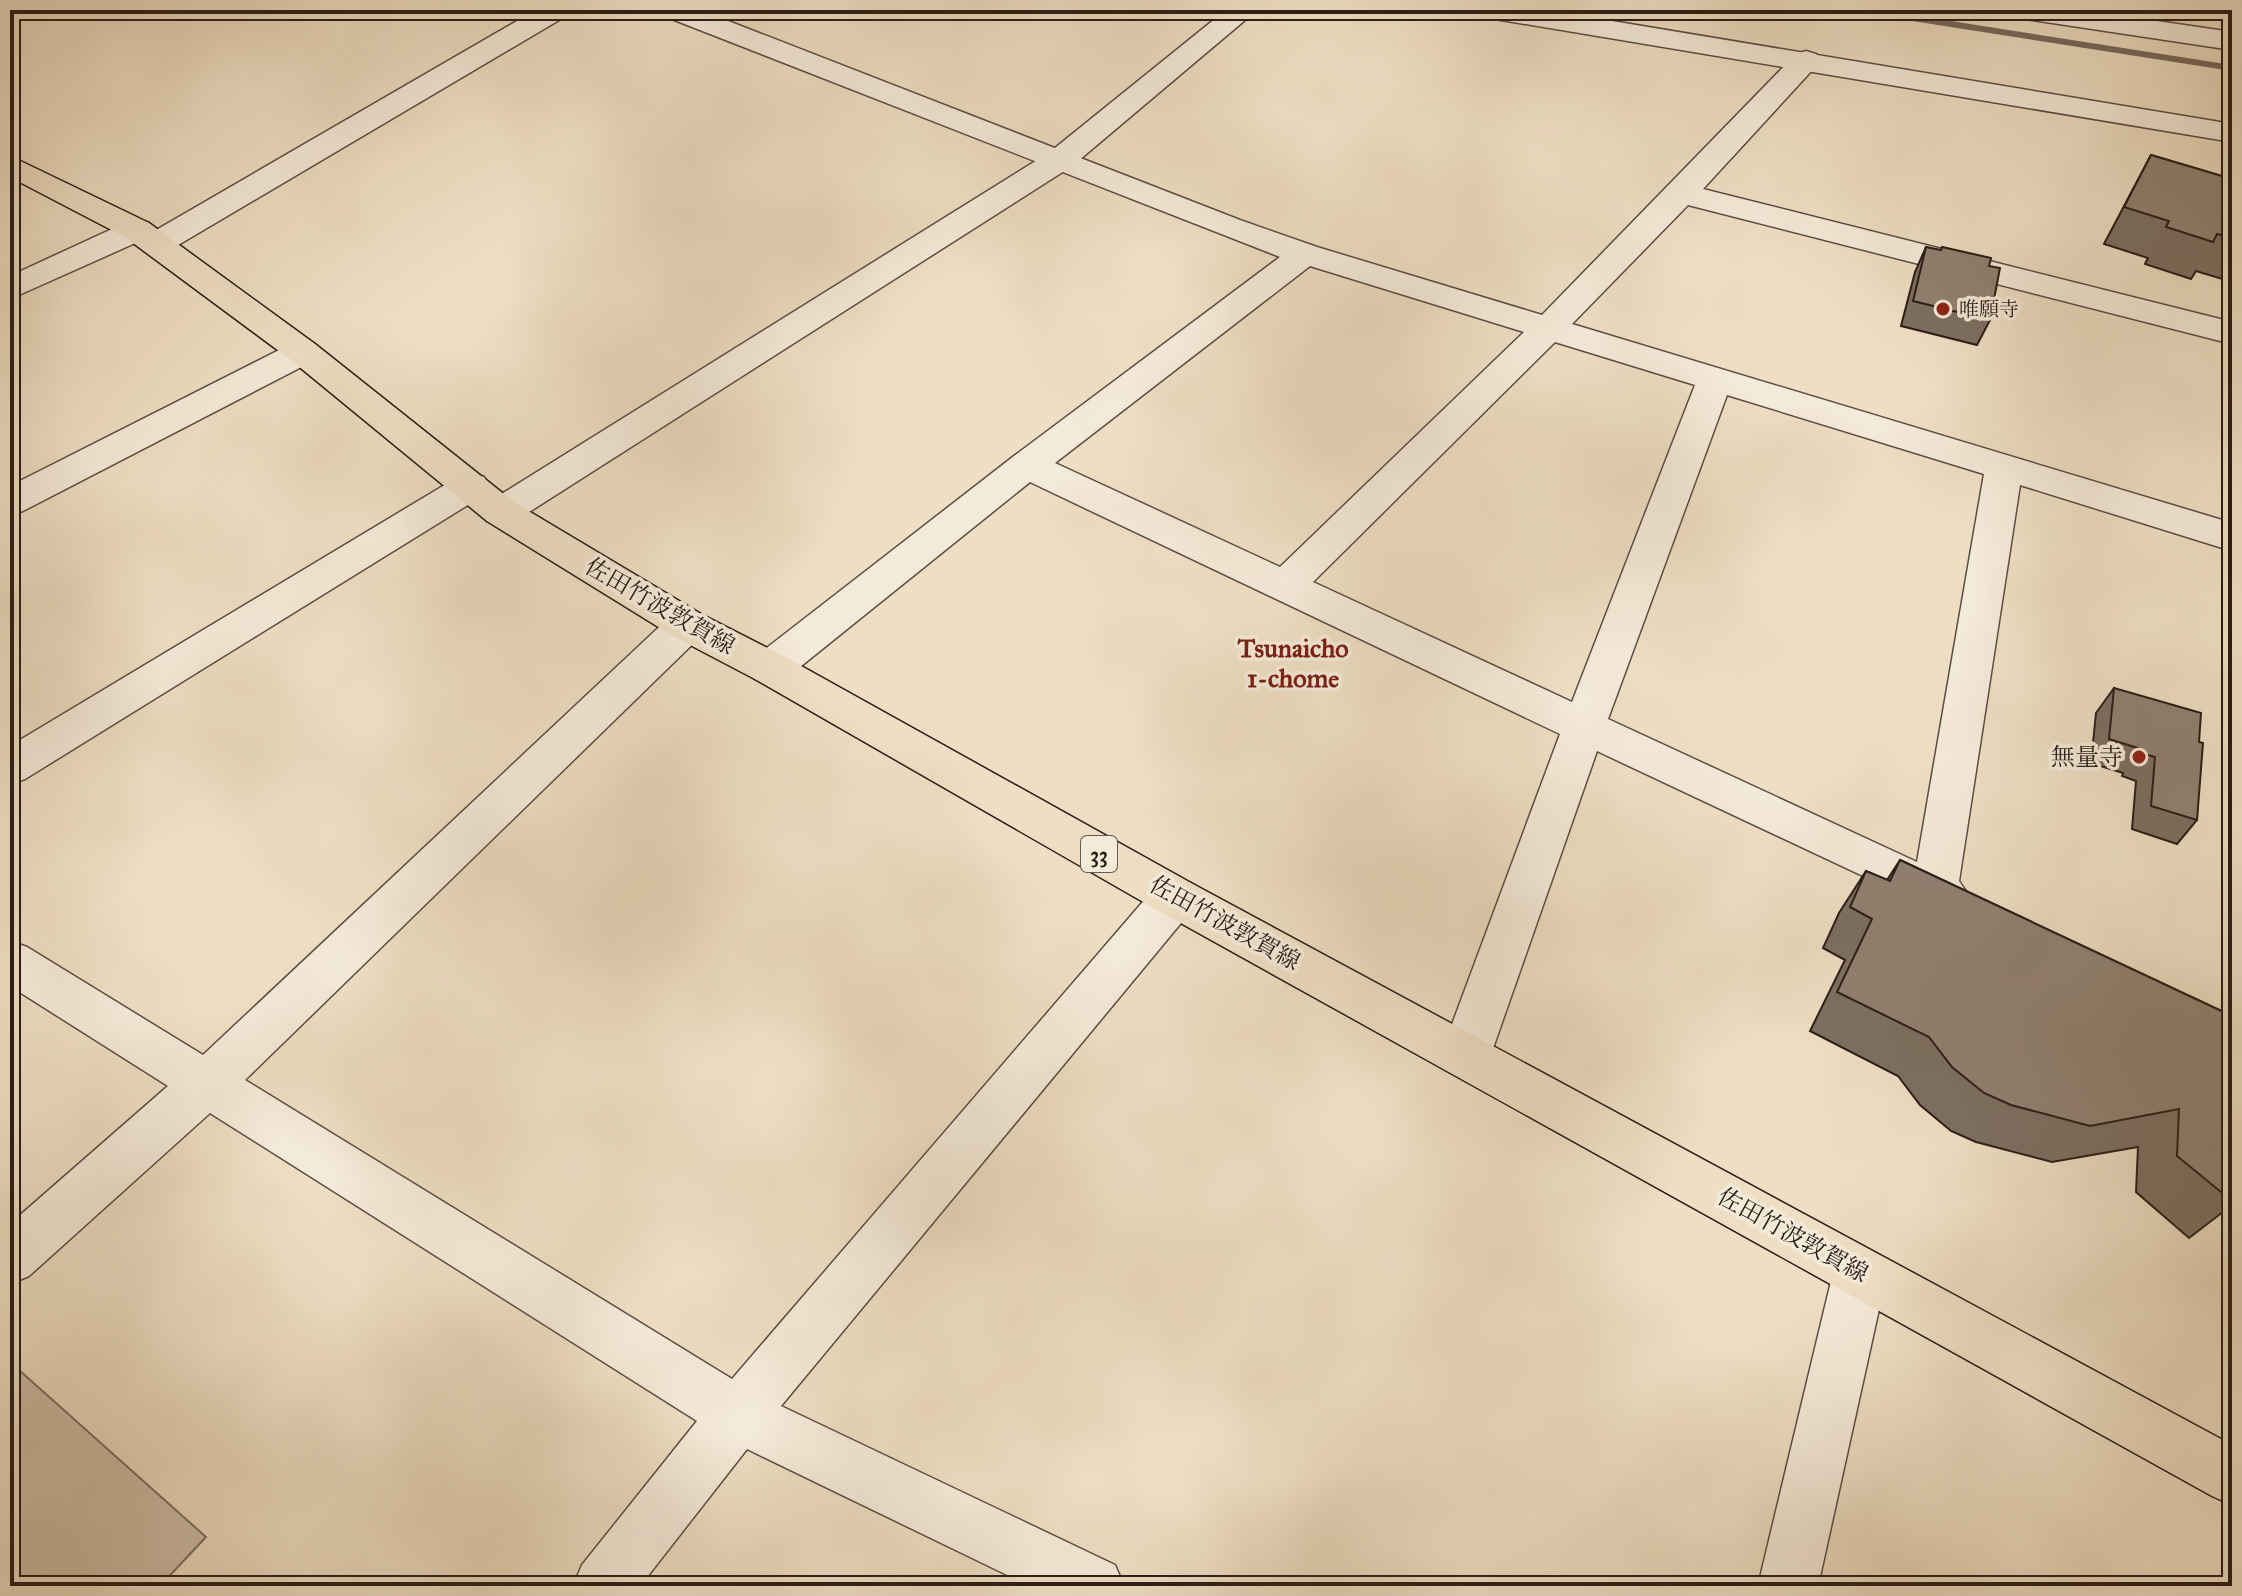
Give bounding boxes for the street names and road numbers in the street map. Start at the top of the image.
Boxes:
street label: 佐田竹波敦賀線 [580,551,740,661]
road number: 33 [1081,836,1117,872]
street label: 佐田竹波敦賀線 [1144,869,1306,977]
street label: 佐田竹波敦賀線 [1712,1181,1874,1289]

